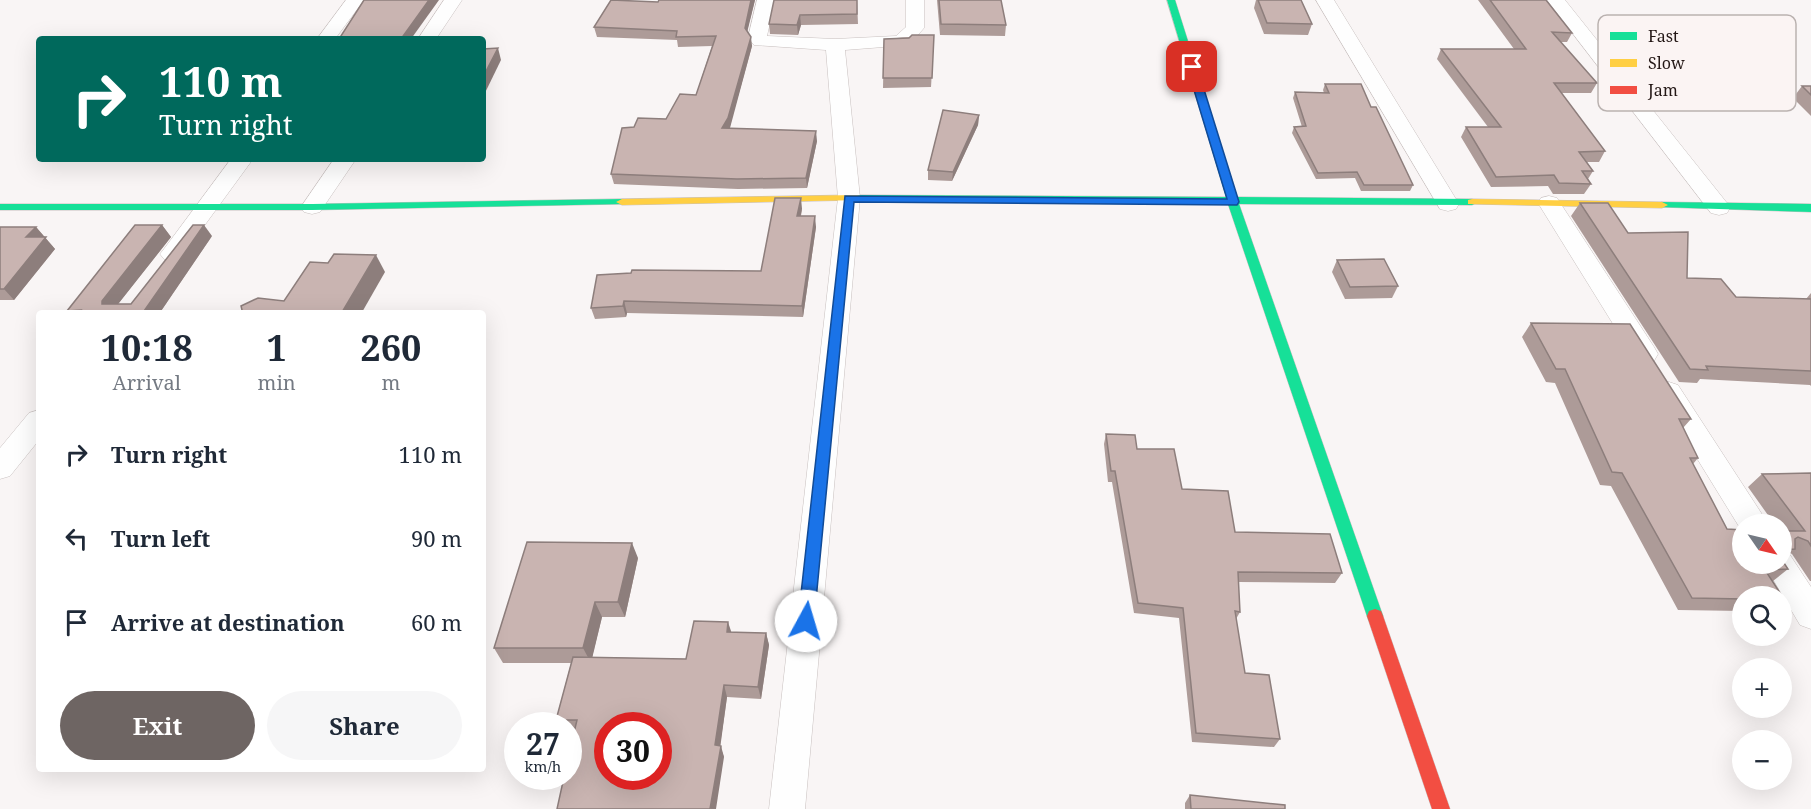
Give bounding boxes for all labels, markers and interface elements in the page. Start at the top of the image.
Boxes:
legend [1598,15,1796,111]
text: Fast [1648,25,1679,47]
pin [1166,41,1217,92]
icon: arrive [1175,50,1208,83]
text: 110 m [159,52,283,109]
text: Slow [1648,52,1685,74]
icon: right [60,60,138,138]
text: Jam [1647,79,1678,101]
text: Turn right [159,106,292,143]
text: 10:18 [101,323,193,372]
text: 1 [266,323,287,372]
text: 260 [360,323,421,372]
text: Arrival [113,369,181,396]
text: min [258,369,296,396]
text: m [381,369,400,396]
icon: right [60,438,93,471]
text: Turn right [111,439,227,469]
text: 110 m [399,439,462,469]
north arrow [1732,514,1792,574]
map controls [1732,514,1792,790]
icon: left [60,522,93,555]
text: Turn left [111,523,210,553]
text: 90 m [411,523,462,553]
button: search [1732,586,1792,646]
position arrow [774,589,838,653]
icon: arrive [60,606,93,639]
text: Arrive at destination [111,607,345,637]
text: 60 m [411,607,462,637]
button: + [1732,658,1792,718]
button: Exit [60,691,255,760]
button: Share [267,691,462,760]
speed limit sign: 30 [594,712,672,790]
text: 27 [526,723,560,764]
button: − [1732,730,1792,790]
text: km/h [525,756,561,776]

